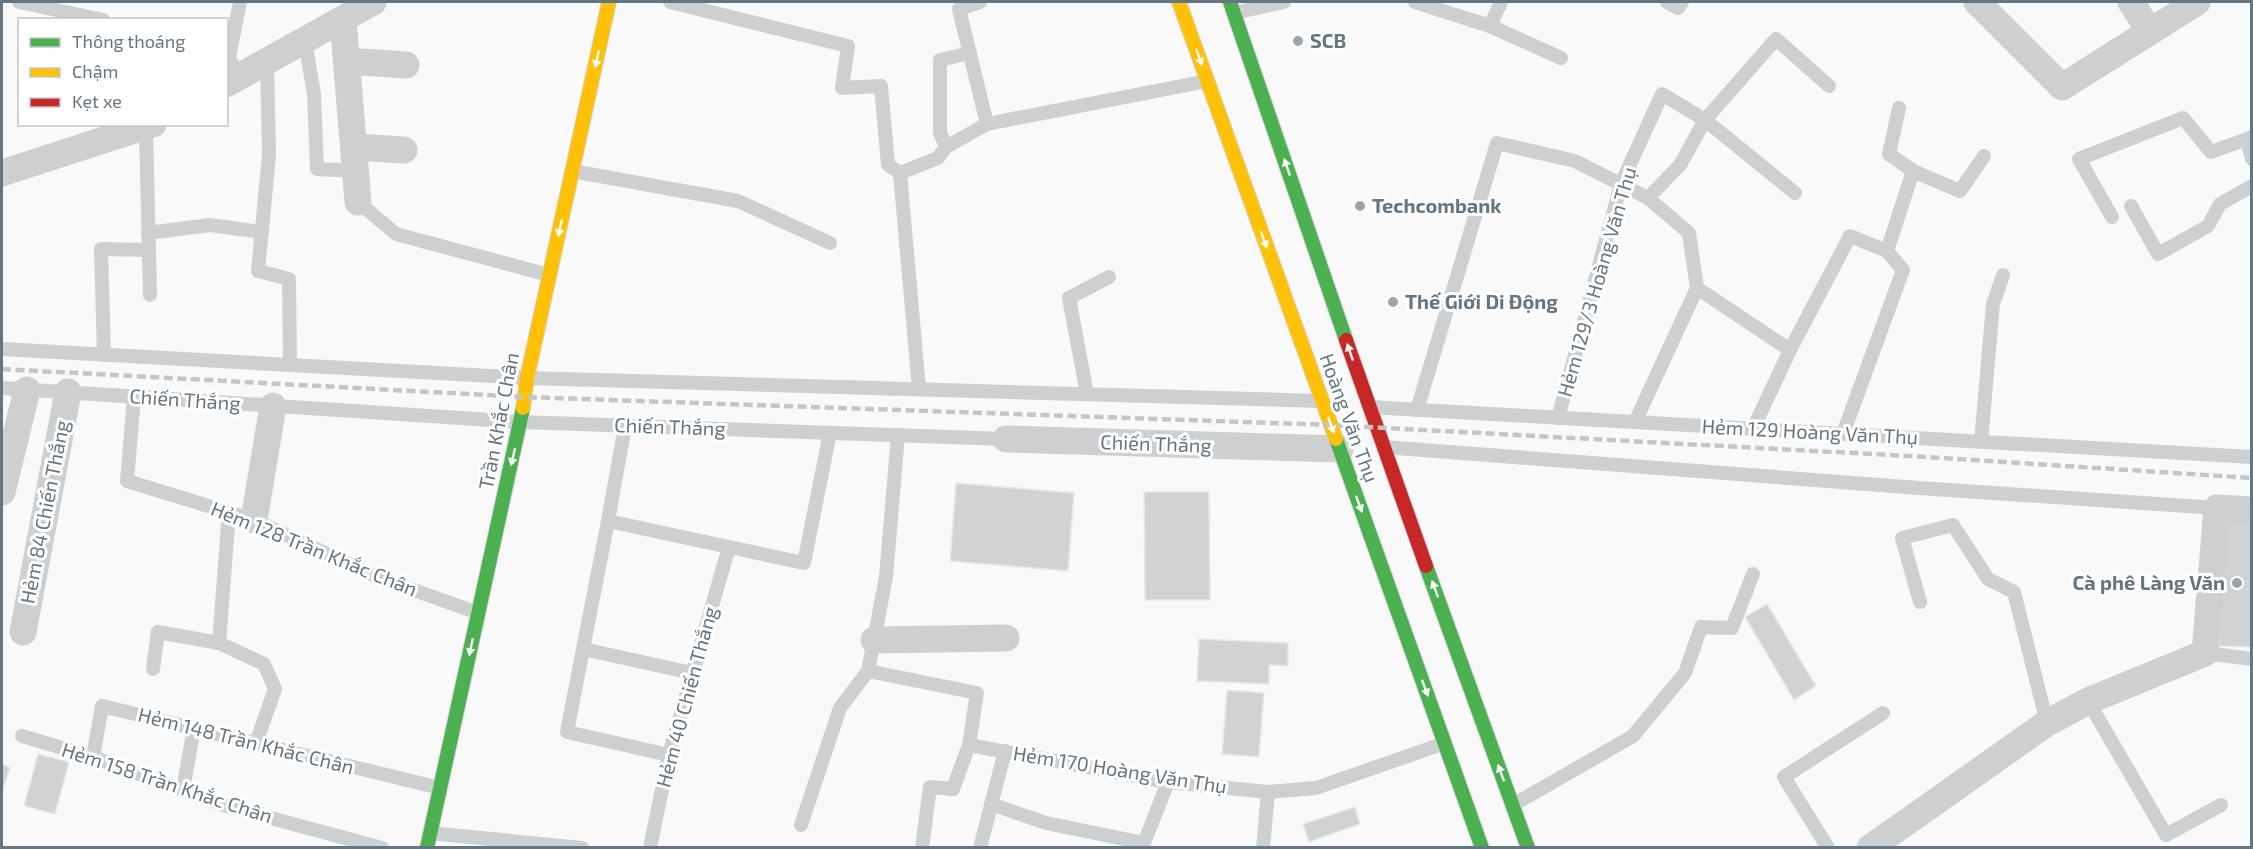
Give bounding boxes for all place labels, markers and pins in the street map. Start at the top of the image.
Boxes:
place label: SCB [1310,28,1346,52]
marker: SCB [1291,34,1305,48]
place label: Techcombank [1372,193,1502,217]
marker: Techcombank [1353,199,1367,213]
place label: Thế Giới Di Động [1405,289,1558,313]
marker: Thế Giới Di Động [1386,295,1400,309]
place label: Cà phê Làng Văn [2073,570,2225,594]
marker: Cà phê Làng Văn [2230,576,2244,590]

